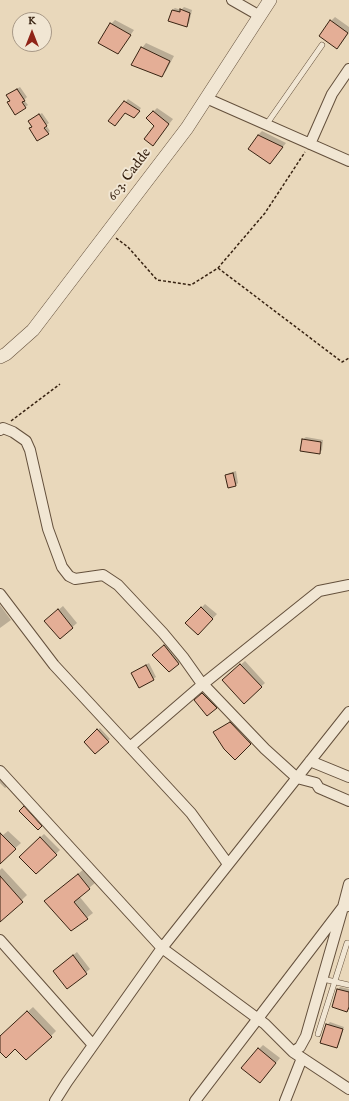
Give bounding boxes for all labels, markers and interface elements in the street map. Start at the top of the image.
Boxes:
north arrow [12,12,52,52]
text: K [28,14,36,28]
street label: 603. Cadde [105,145,155,205]

